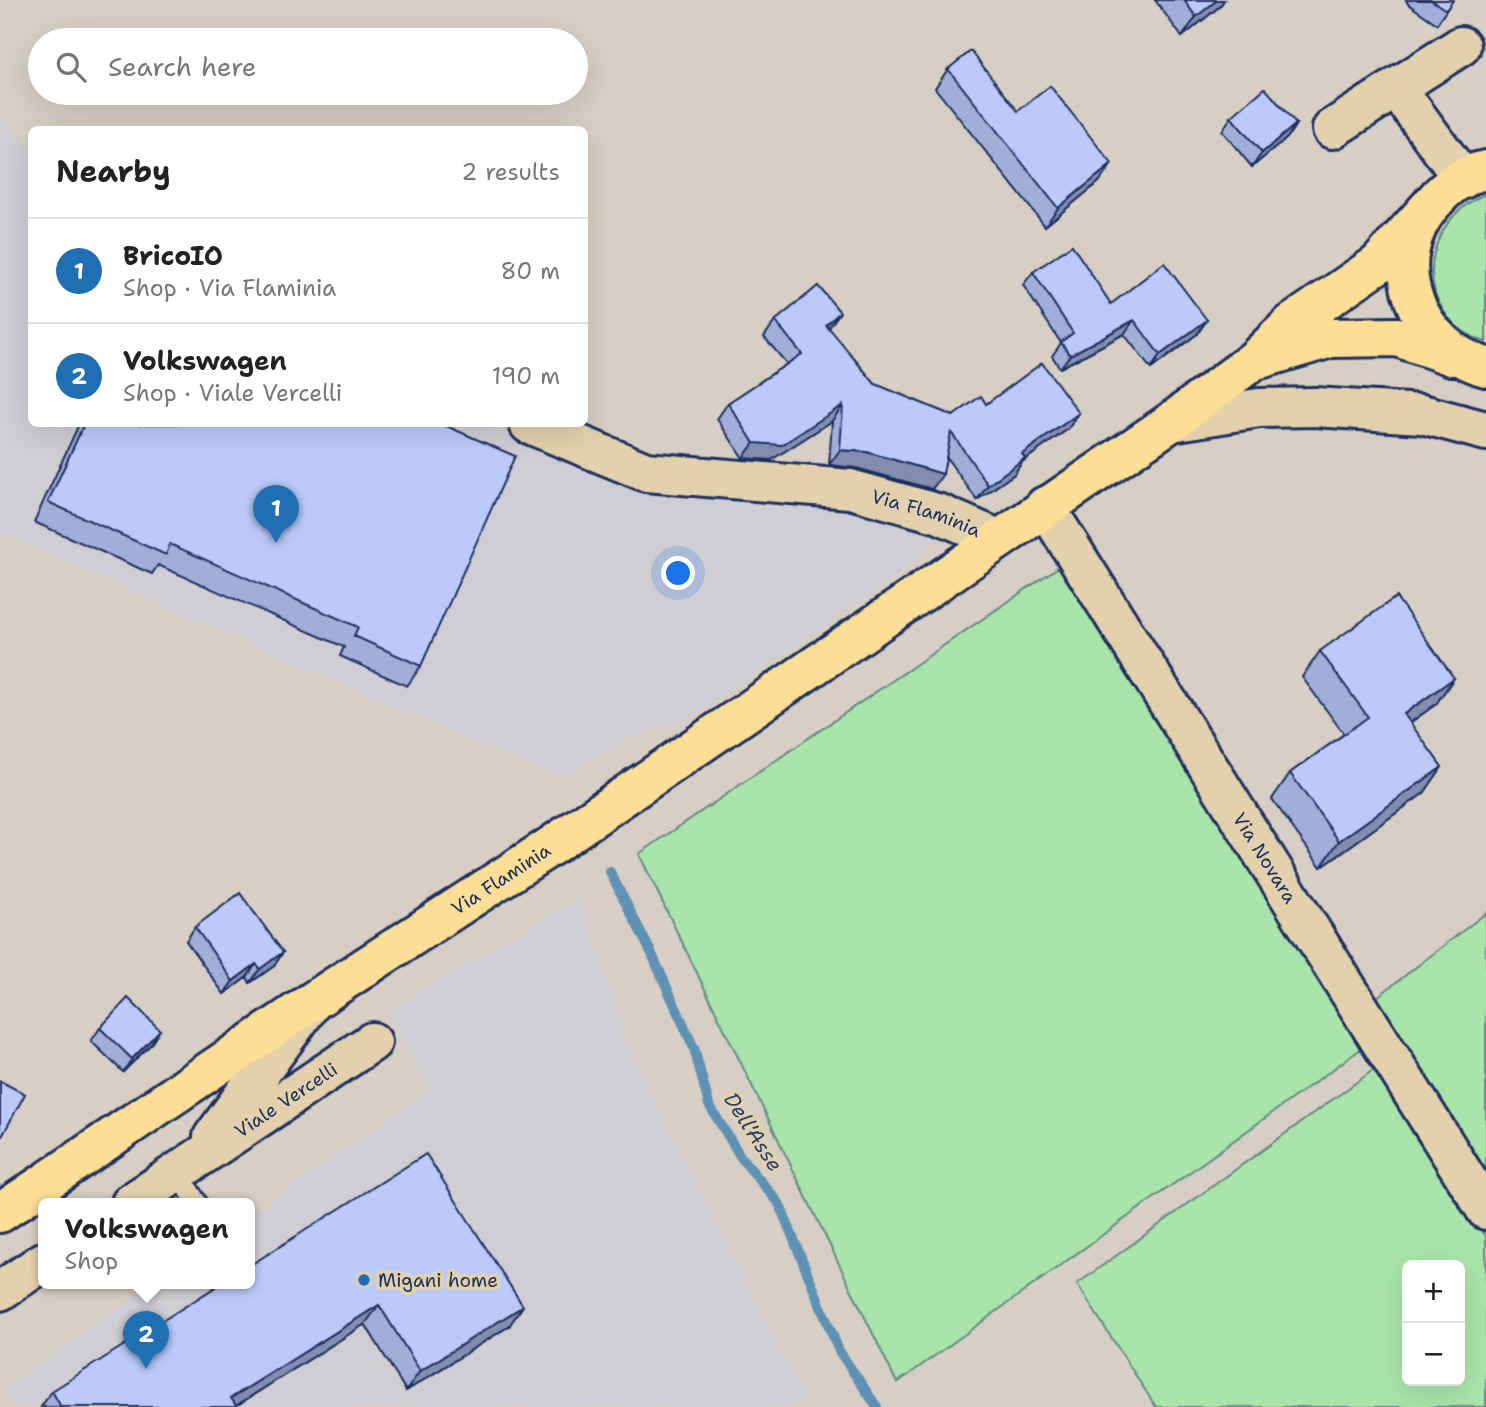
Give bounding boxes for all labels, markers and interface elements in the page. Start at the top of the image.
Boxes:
search box [28,28,588,105]
icon: search [52,48,90,86]
text: Search here [108,49,257,84]
text: Nearby [56,151,171,192]
text: 2 results [461,157,560,187]
text: BricoIO [123,238,223,273]
text: 1 [74,256,84,286]
text: 80 m [501,256,560,286]
text: Shop · Via Flaminia [123,273,336,303]
text: Volkswagen [123,343,287,378]
text: 2 [71,361,87,391]
text: 190 m [492,361,560,391]
text: Shop · Viale Vercelli [123,378,342,408]
street label: Via Flaminia [869,484,985,543]
pin: 1 [253,485,299,543]
your location [661,556,695,590]
street label: Via Novara [1227,808,1303,908]
street label: Via Flaminia [446,838,556,921]
street label: Viale Vercelli [230,1057,342,1143]
water label: Dell'Asse [717,1087,789,1177]
popup [38,1198,255,1289]
text: Volkswagen [65,1211,228,1246]
text: Shop [65,1246,118,1276]
map controls [1402,1260,1465,1386]
button: + [1402,1260,1465,1323]
place label: Migani home [378,1268,498,1293]
marker: Migani home [356,1272,372,1288]
pin: 2 [123,1311,169,1369]
button: − [1402,1323,1465,1386]

